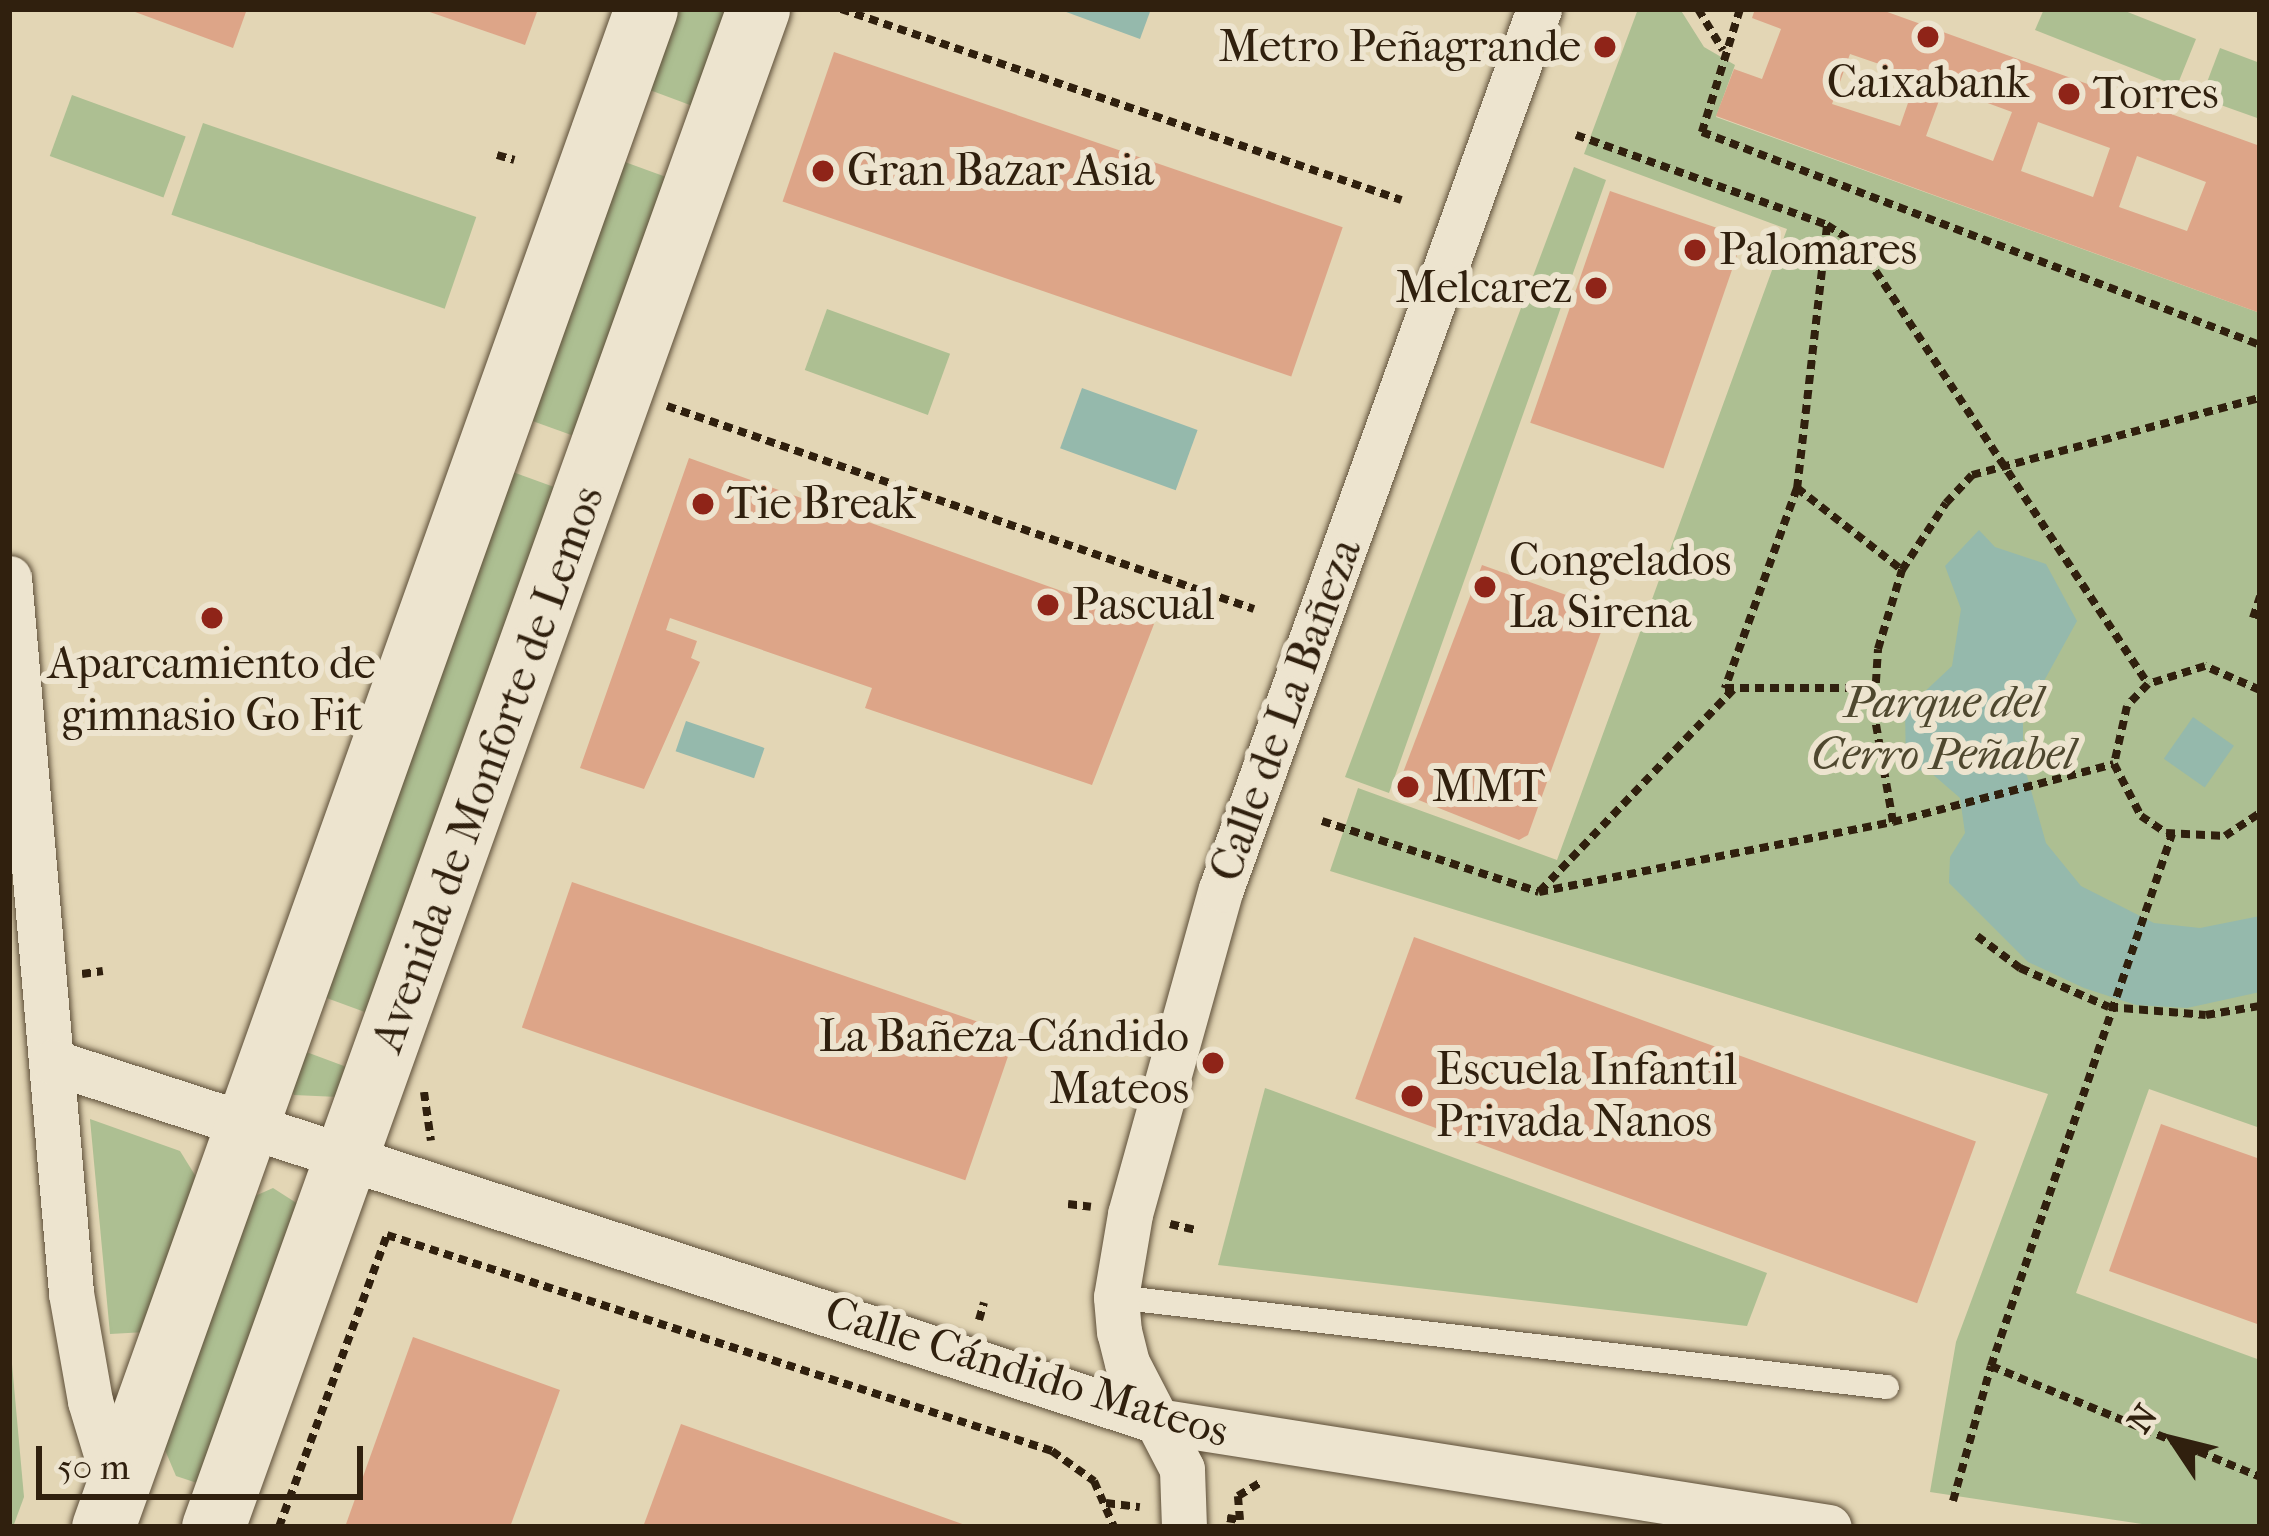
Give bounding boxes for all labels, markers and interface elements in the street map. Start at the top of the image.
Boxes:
place label: Metro Peñagrande [1218,20,1581,74]
marker: Caixabank [1915,24,1941,50]
marker: Metro Peñagrande [1592,34,1618,60]
place label: Caixabank [1827,56,2029,110]
place label: Torres [2093,67,2219,121]
marker: Torres [2056,81,2082,107]
place label: Gran Bazar Asia [847,144,1154,198]
marker: Gran Bazar Asia [810,158,836,184]
place label: Palomares [1719,223,1917,277]
marker: Palomares [1682,237,1708,263]
place label: Melcarez [1395,261,1572,315]
marker: Melcarez [1583,275,1609,301]
place label: Tie Break [727,477,916,531]
street label: Avenida de Monforte de Lemos [360,479,616,1059]
marker: Tie Break [690,491,716,517]
street label: Calle de La Bañeza [1199,531,1373,889]
place label: Congelados La Sirena [1509,534,1731,640]
marker: Congelados La Sirena [1472,574,1498,600]
place label: Pascual [1072,578,1215,632]
marker: Pascual [1035,592,1061,618]
marker: Aparcamiento de gimnasio Go Fit [199,605,225,631]
place label: Aparcamiento de gimnasio Go Fit [48,637,376,743]
park label: Parque del Cerro Peñabel [1811,676,2075,782]
place label: MMT [1432,760,1545,814]
marker: MMT [1395,774,1421,800]
place label: La Bañeza-Cándido Mateos [819,1010,1189,1116]
place label: Escuela Infantil Privada Nanos [1436,1043,1737,1149]
marker: La Bañeza-Cándido Mateos [1200,1050,1226,1076]
marker: Escuela Infantil Privada Nanos [1399,1083,1425,1109]
street label: Calle Cándido Mateos [819,1285,1235,1459]
north arrow [2113,1380,2233,1500]
text: N [2120,1398,2166,1441]
scale bar [42,1422,369,1496]
text: 50 m [57,1446,130,1488]

